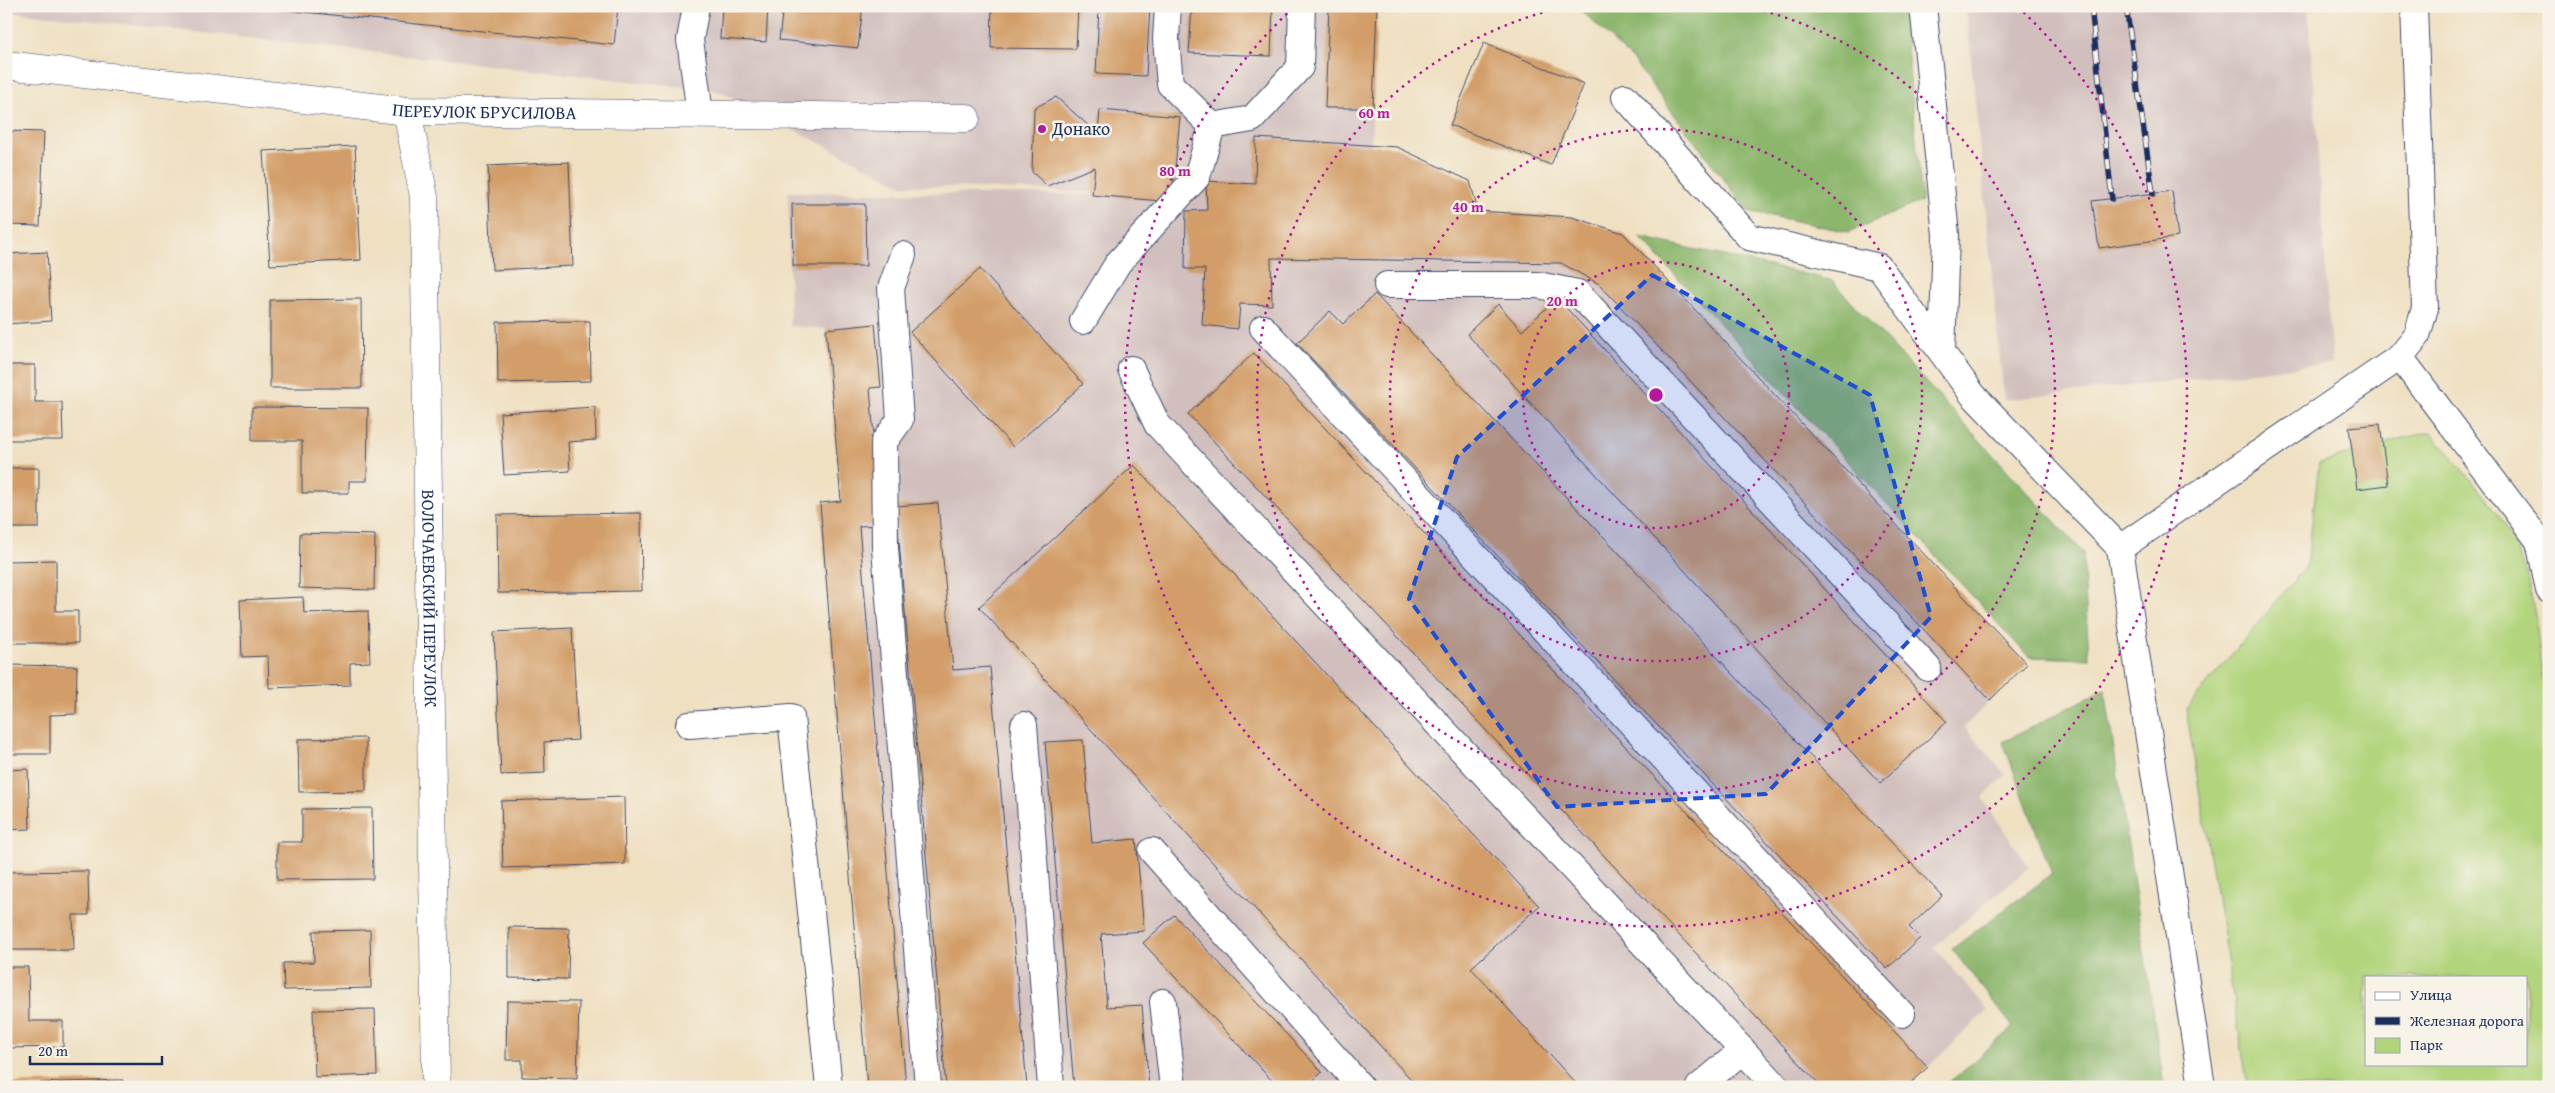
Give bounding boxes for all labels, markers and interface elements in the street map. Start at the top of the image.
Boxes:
street label: ПЕРЕУЛОК БРУСИЛОВА [391,95,577,126]
text: 60 m [1358,102,1390,123]
place label: Донако [1051,115,1110,142]
marker: Донако [1036,123,1048,135]
text: 80 m [1159,160,1191,181]
text: 40 m [1452,196,1484,217]
text: 20 m [1546,290,1578,311]
centre of rings [1647,386,1665,404]
street label: ВОЛОЧАЕВСКИЙ ПЕРЕУЛОК [415,489,445,707]
legend [2365,976,2528,1066]
text: Улица [2410,984,2453,1005]
text: Железная дорога [2409,1010,2525,1031]
scale bar [30,1033,162,1065]
text: Парк [2410,1034,2443,1055]
text: 20 m [38,1040,69,1061]

